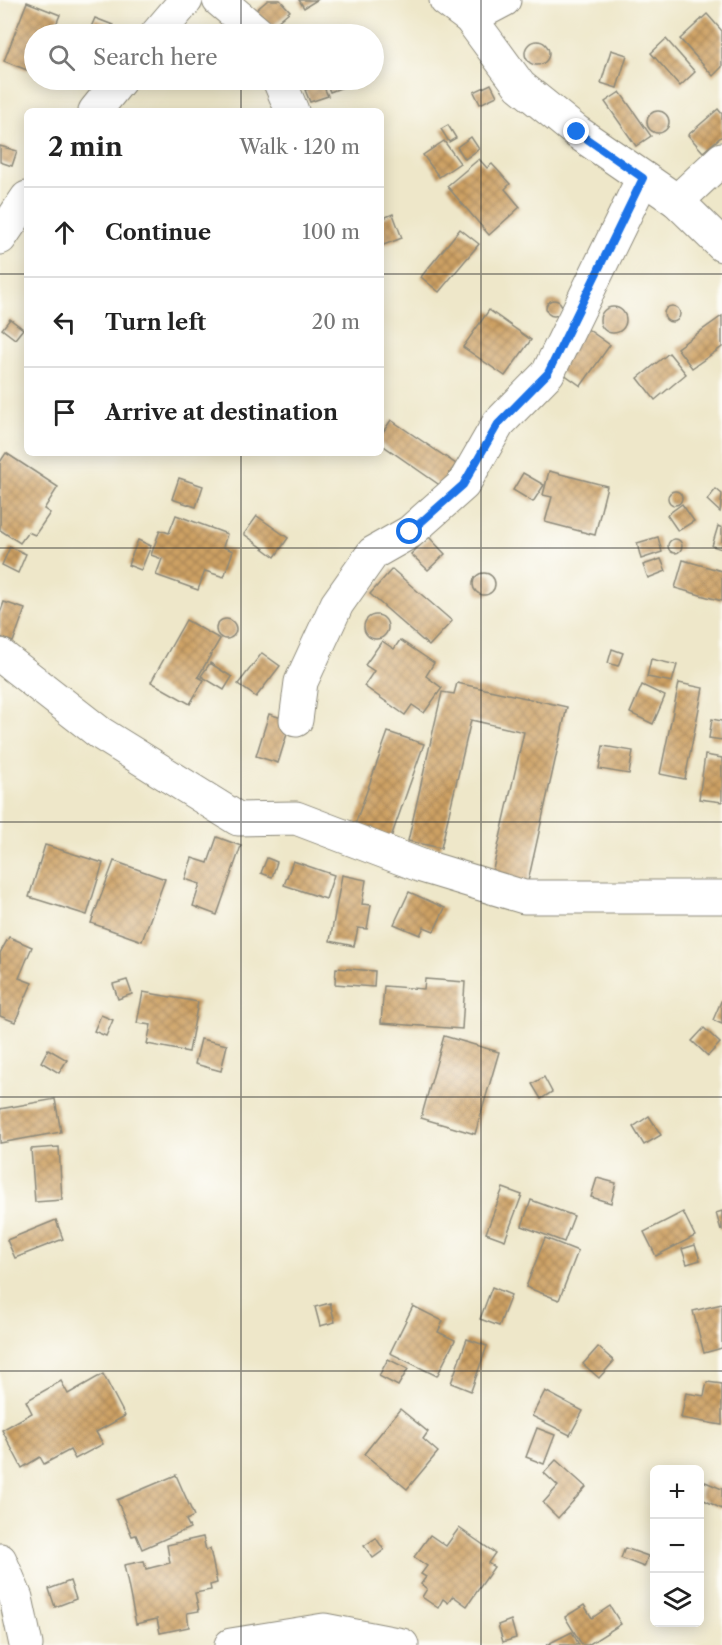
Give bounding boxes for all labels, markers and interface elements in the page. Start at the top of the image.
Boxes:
search box [24,24,384,90]
icon: search [45,41,78,74]
text: Search here [93,44,218,71]
route end [563,118,589,144]
text: 2 min [48,131,123,163]
text: Walk · 120 m [239,135,360,159]
icon: ahead [48,216,81,249]
text: Continue [105,219,211,246]
text: 100 m [302,220,360,244]
icon: left [48,306,81,339]
text: Turn left [105,309,206,336]
text: 20 m [312,310,360,334]
icon: arrive [48,396,81,429]
text: Arrive at destination [105,399,338,426]
route start [396,518,422,544]
map controls [650,1465,704,1627]
button: + [650,1465,704,1519]
button: − [650,1519,704,1573]
button: layers [650,1573,704,1627]

